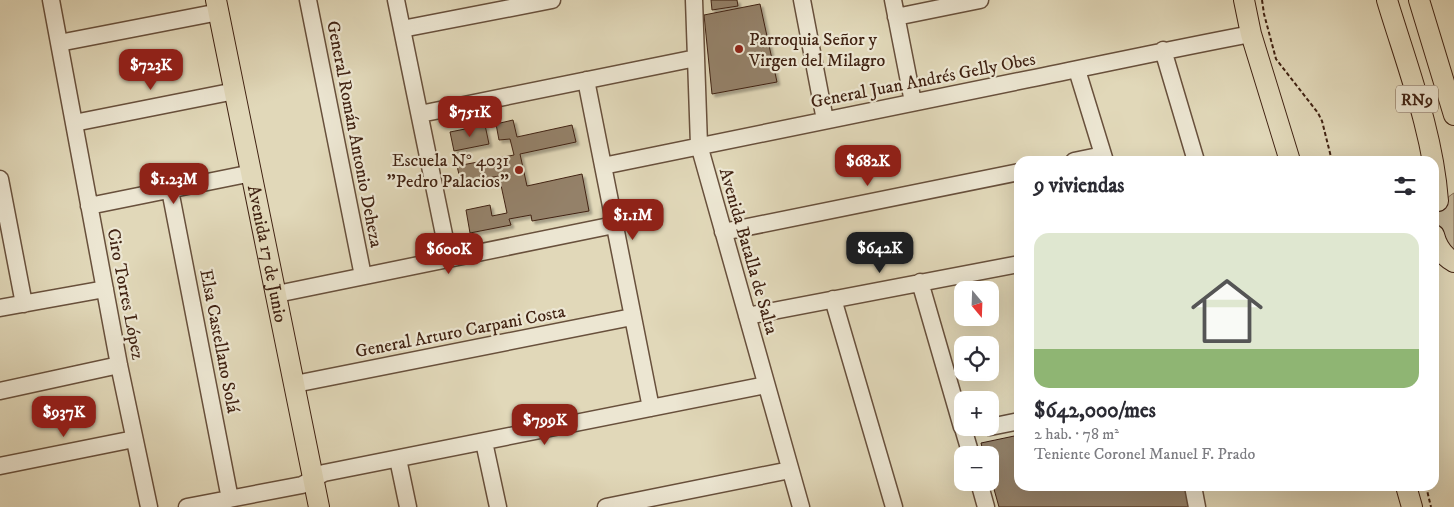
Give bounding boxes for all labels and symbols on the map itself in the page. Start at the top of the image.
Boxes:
street label: General Román Antonio Deheza [321,19,387,250]
place label: Parroquia Señor y Virgen del Milagro [748,29,885,72]
marker: Parroquia Señor y Virgen del Milagro [733,43,745,55]
pin: $723K [116,48,186,91]
street label: General Juan Andrés Gelly Obes [809,48,1037,114]
road number: RN9 [1396,86,1438,112]
pin: $751K [435,96,505,138]
pin: $682K [833,144,903,187]
place label: Escuela N° 4031 "Pedro Palacios" [387,150,509,193]
pin: $1.23M [133,162,215,205]
marker: Escuela N° 4031 "Pedro Palacios" [513,164,525,176]
street label: Avenida Batalla de Salta [714,166,782,337]
street label: Avenida 17 de Junio [242,183,291,325]
pin: $1.1M [598,198,668,241]
street label: Ciro Torres López [102,227,149,362]
pin: $600K [414,232,484,275]
pin: $642K [845,232,915,274]
street label: Elsa Castellano Solá [194,267,244,415]
north arrow [954,281,999,326]
street label: General Arturo Carpani Costa [353,301,567,363]
pin: $937K [29,396,99,438]
pin: $799K [510,404,580,446]

